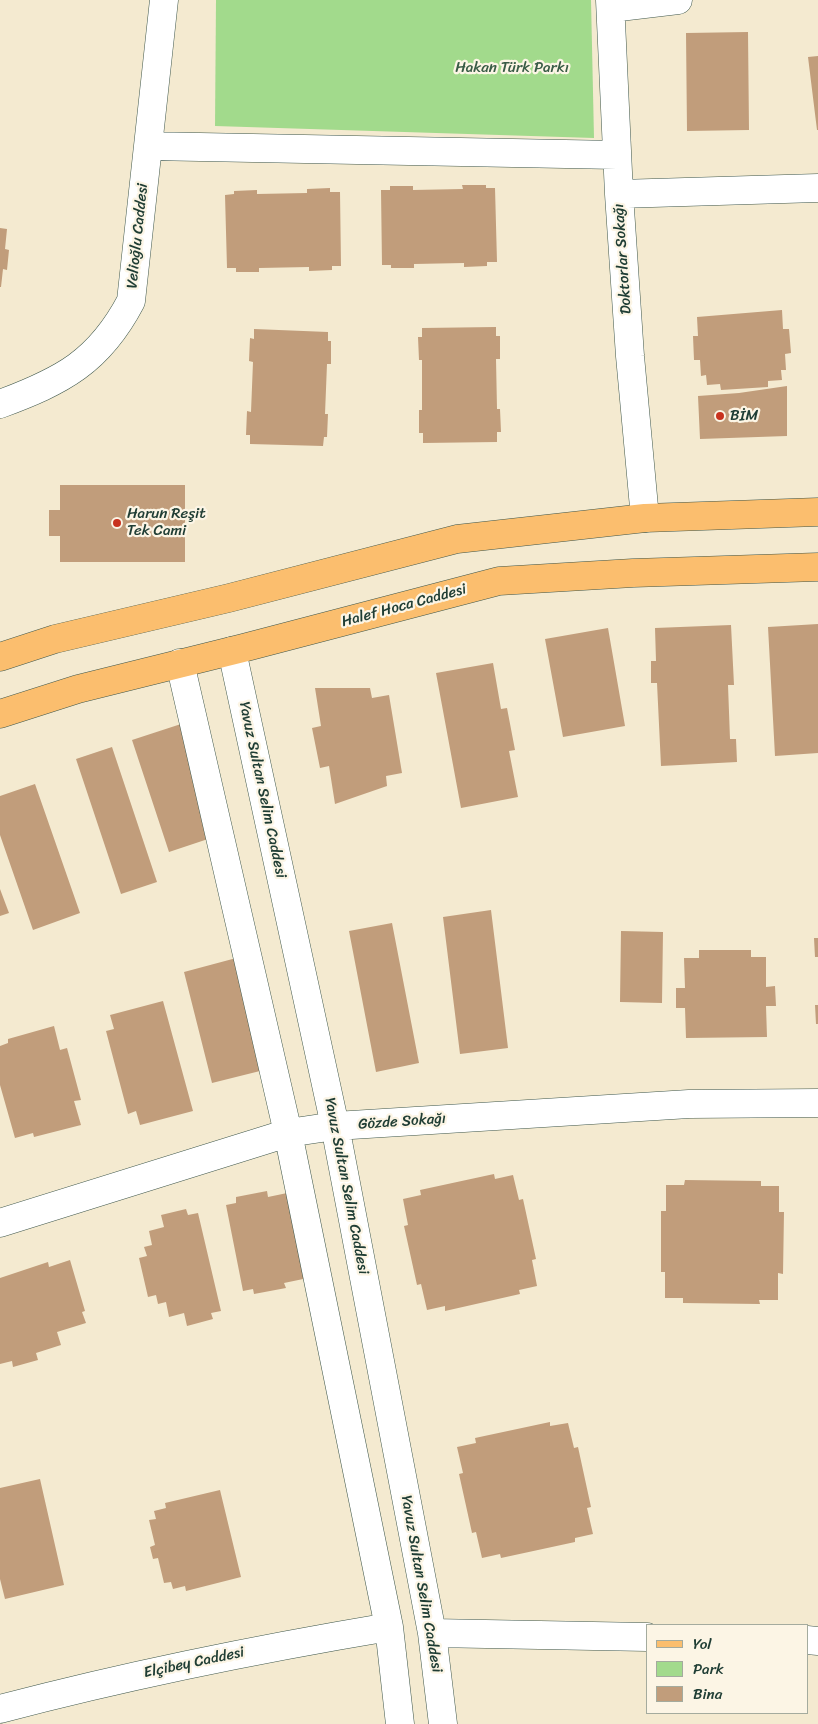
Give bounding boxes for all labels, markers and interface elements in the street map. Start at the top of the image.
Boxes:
park label: Hakan Türk Parkı [455,59,569,77]
street label: Velioğlu Caddesi [124,182,152,290]
street label: Doktorlar Sokağı [610,203,636,315]
place label: BİM [730,407,758,425]
marker: BİM [714,410,726,422]
place label: Harun Reşit Tek Cami [127,505,206,540]
marker: Harun Reşit Tek Cami [111,517,123,529]
street label: Halef Hoca Caddesi [340,581,468,631]
street label: Yavuz Sultan Selim Caddesi [235,700,289,880]
street label: Yavuz Sultan Selim Caddesi [320,1096,372,1276]
street label: Gözde Sokağı [358,1110,446,1134]
street label: Yavuz Sultan Selim Caddesi [397,1494,445,1674]
legend [646,1624,808,1714]
text: Yol [693,1631,712,1657]
street label: Elçibey Caddesi [142,1644,246,1682]
text: Park [693,1656,724,1682]
text: Bina [693,1681,722,1707]

